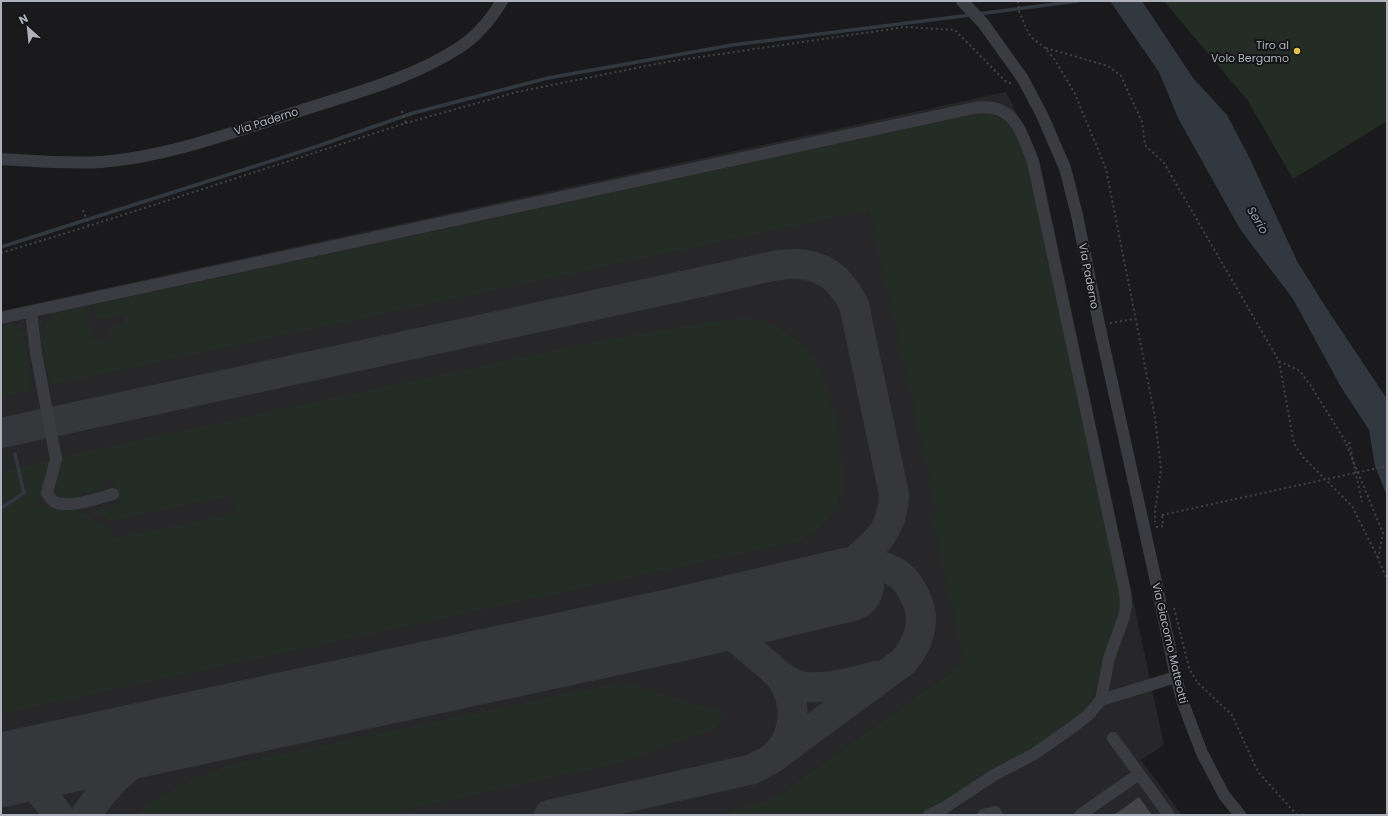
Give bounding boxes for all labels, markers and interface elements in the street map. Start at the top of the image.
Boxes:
north arrow [8,8,48,48]
text: N [16,10,31,28]
place label: Tiro al Volo Bergamo [1211,37,1289,66]
marker: Tiro al Volo Bergamo [1292,46,1302,56]
street label: Via Paderno [232,103,300,139]
water label: Serio [1243,203,1273,237]
street label: Via Paderno [1075,242,1103,310]
street label: Via Giacomo Matteotti [1148,581,1192,705]

